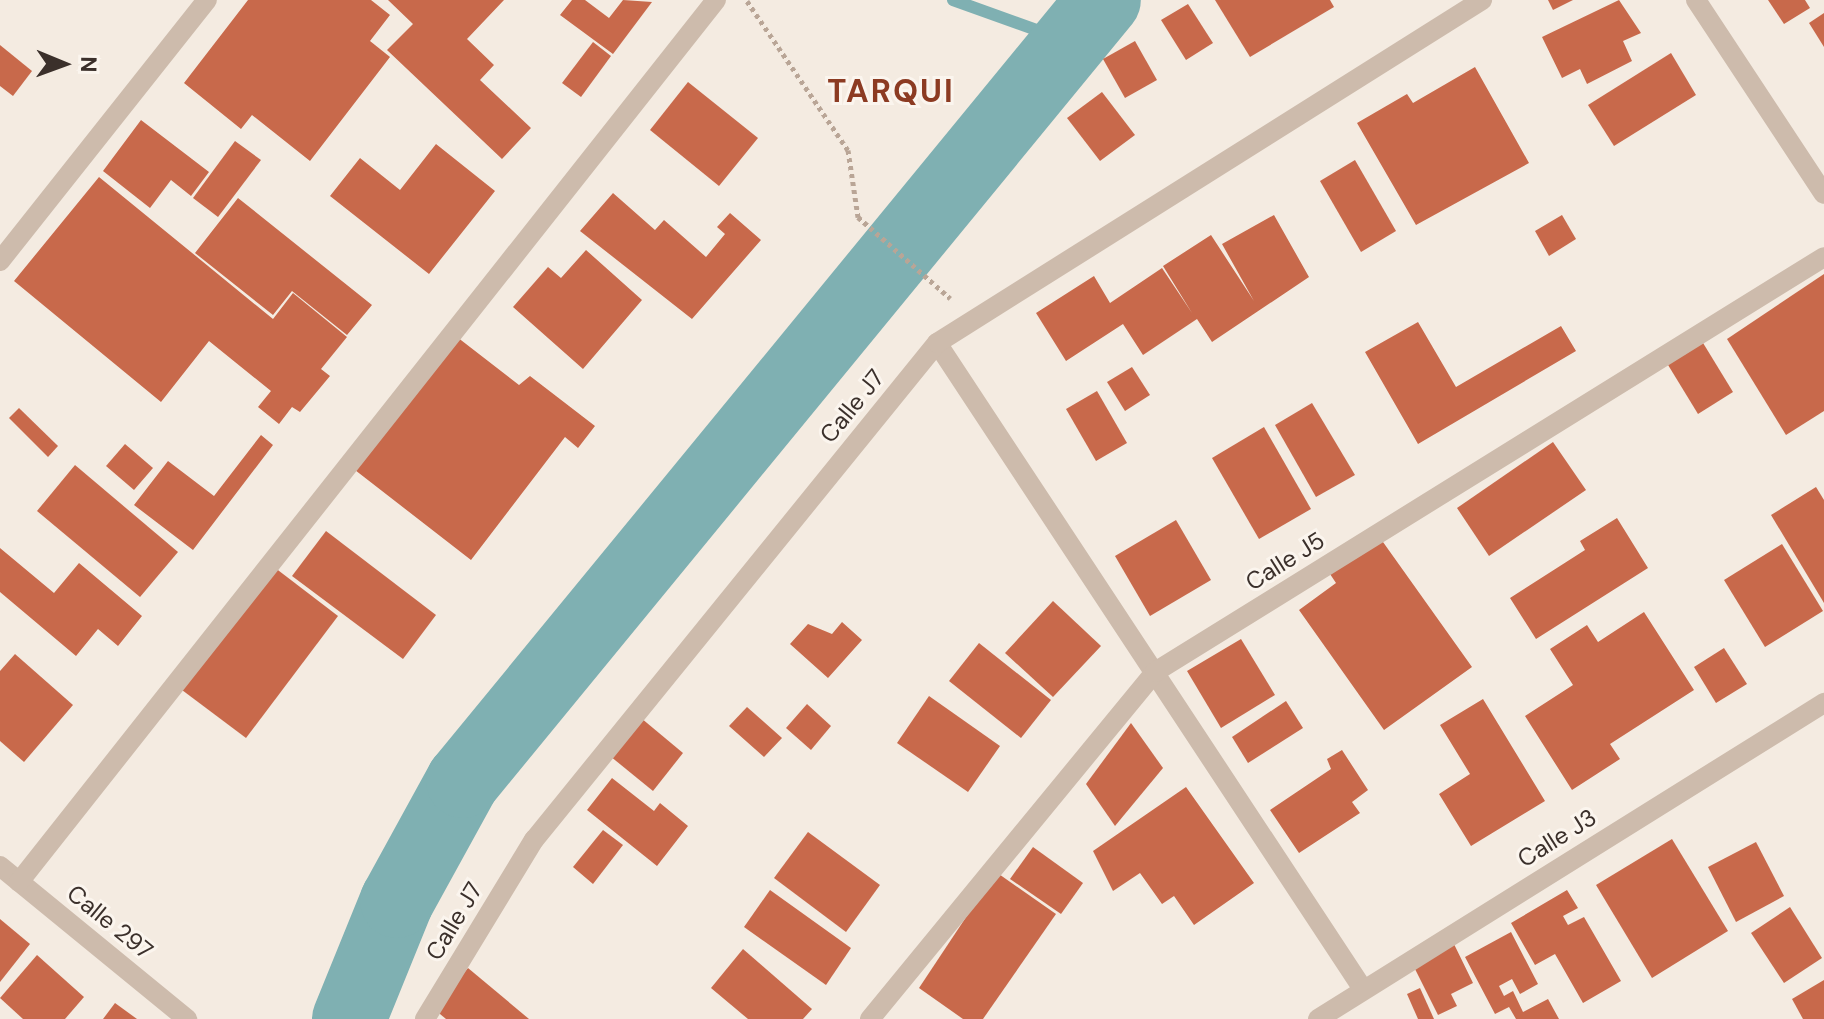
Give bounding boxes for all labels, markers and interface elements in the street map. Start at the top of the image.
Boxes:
north arrow [24,24,104,104]
text: N [74,56,103,73]
district label: TARQUI [827,72,955,110]
street label: Calle J7 [814,364,890,448]
street label: Calle J5 [1240,526,1330,596]
street label: Calle J3 [1512,803,1602,873]
street label: Calle J7 [420,877,488,965]
street label: Calle 297 [61,879,159,965]

